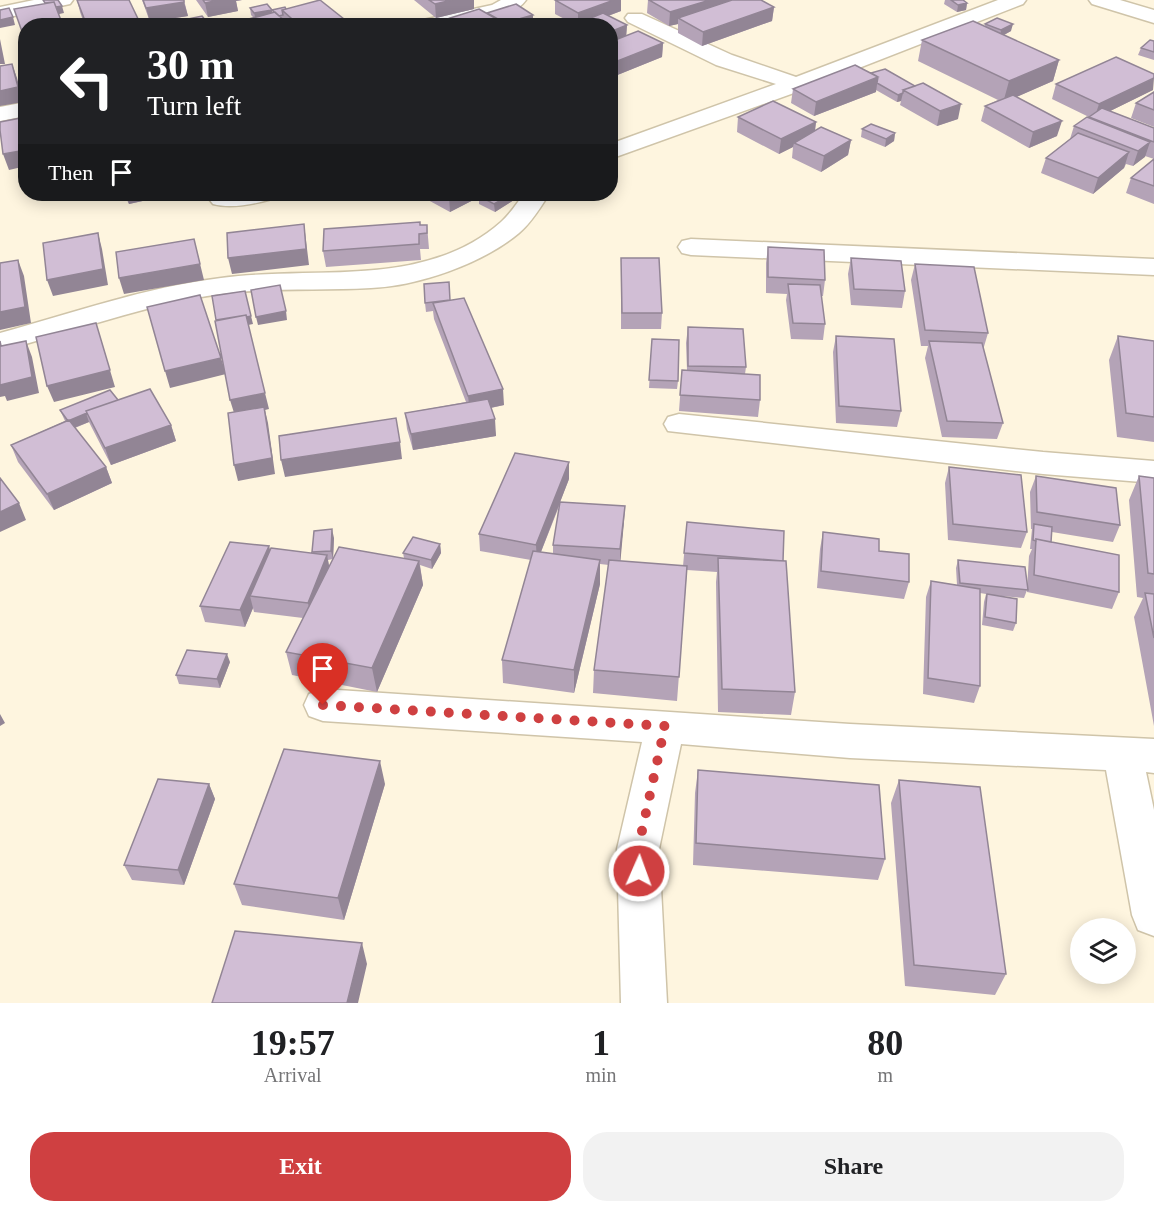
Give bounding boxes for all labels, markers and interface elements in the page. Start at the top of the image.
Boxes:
icon: left [48,42,126,120]
text: 30 m [147,42,235,88]
text: Turn left [147,91,241,121]
icon: arrive [105,156,138,189]
text: Then [48,160,93,185]
pin [297,643,348,705]
icon: arrive [306,652,339,685]
position arrow [607,839,671,903]
map controls [1070,918,1136,984]
button: layers [1070,918,1136,984]
text: 19:57 [251,1023,335,1063]
text: 1 [592,1023,610,1063]
text: 80 [867,1023,903,1063]
text: Arrival [264,1064,322,1086]
text: min [585,1064,617,1086]
text: m [878,1064,893,1086]
button: Exit [30,1132,571,1201]
button: Share [583,1132,1124,1201]

